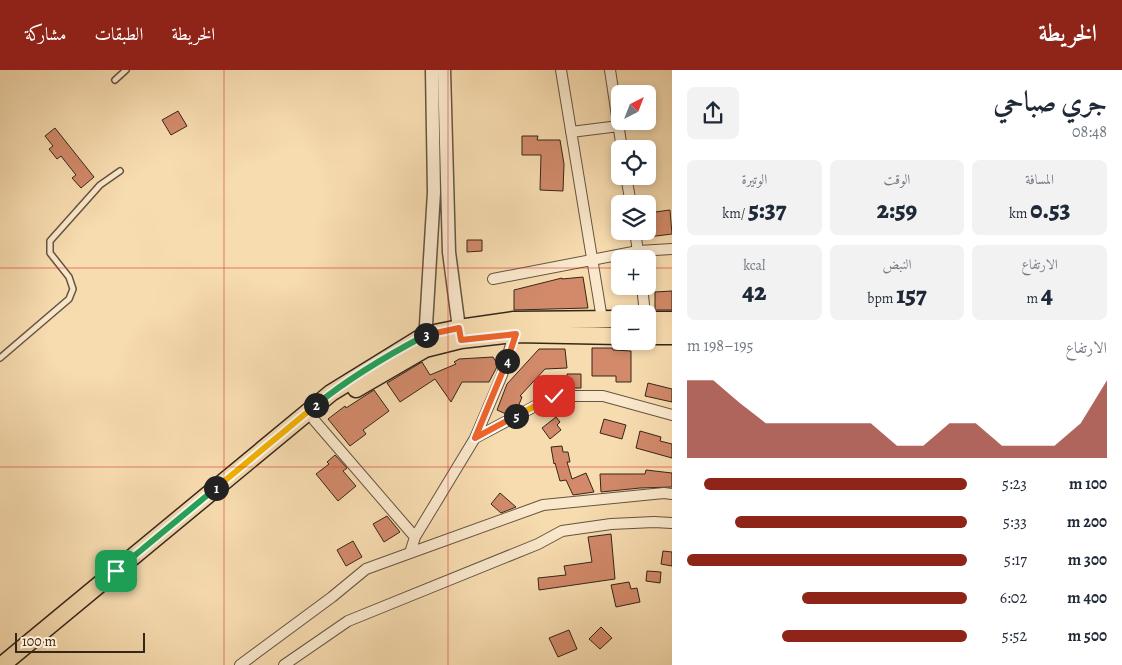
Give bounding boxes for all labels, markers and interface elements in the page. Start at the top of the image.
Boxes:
text: الخريطة [1039,17,1097,49]
text: مشاركة [25,22,66,46]
text: الطبقات [94,22,143,46]
text: الخريطة [171,22,215,46]
text: جري صباحي [993,83,1107,121]
north arrow [611,85,656,130]
map controls [611,85,656,350]
button: share [687,87,739,139]
text: 08:48 [1072,121,1107,143]
button: locate [611,140,656,185]
text: الوتيرة [741,170,767,189]
text: الوقت [884,170,910,189]
text: المسافة [1025,170,1054,189]
text: 5:37 [748,193,786,227]
text: 2:59 [877,193,917,227]
text: 0.53 [1030,193,1070,227]
button: layers [611,195,656,240]
text: /km [722,204,748,223]
text: km [1009,204,1030,223]
button: + [611,250,656,295]
text: النبض [883,255,911,274]
text: الارتفاع [1022,255,1058,274]
text: kcal [743,256,766,275]
text: 42 [742,275,766,309]
text: 157 [896,278,927,312]
text: 4 [1041,278,1053,312]
text: bpm [867,289,896,308]
text: m [1026,289,1041,308]
button: − [611,305,656,350]
pin: 3 [414,322,438,348]
text: 3 [423,326,430,345]
text: 195–198 m [687,335,753,357]
text: الارتفاع [1065,337,1107,359]
pin: 4 [494,348,520,374]
text: 4 [504,352,511,371]
pin [533,375,575,417]
icon: check [540,382,568,410]
pin: 2 [304,392,328,418]
text: 2 [313,396,320,415]
pin: 5 [504,404,528,428]
text: 5 [514,407,519,426]
text: 5:23 [1002,473,1027,495]
text: 100 m [1069,473,1107,495]
pin: 1 [204,476,228,500]
text: 1 [214,479,219,498]
text: 5:33 [1003,511,1027,533]
text: 200 m [1067,511,1107,533]
text: 5:17 [1004,549,1027,571]
text: 300 m [1068,549,1107,571]
pin [95,550,137,592]
icon: arrive [102,557,130,585]
text: 6:02 [1000,587,1027,609]
text: 400 m [1067,587,1107,609]
text: 5:52 [1002,625,1027,647]
text: 500 m [1068,625,1107,647]
scale bar [15,630,145,653]
text: 100 m [22,632,56,651]

